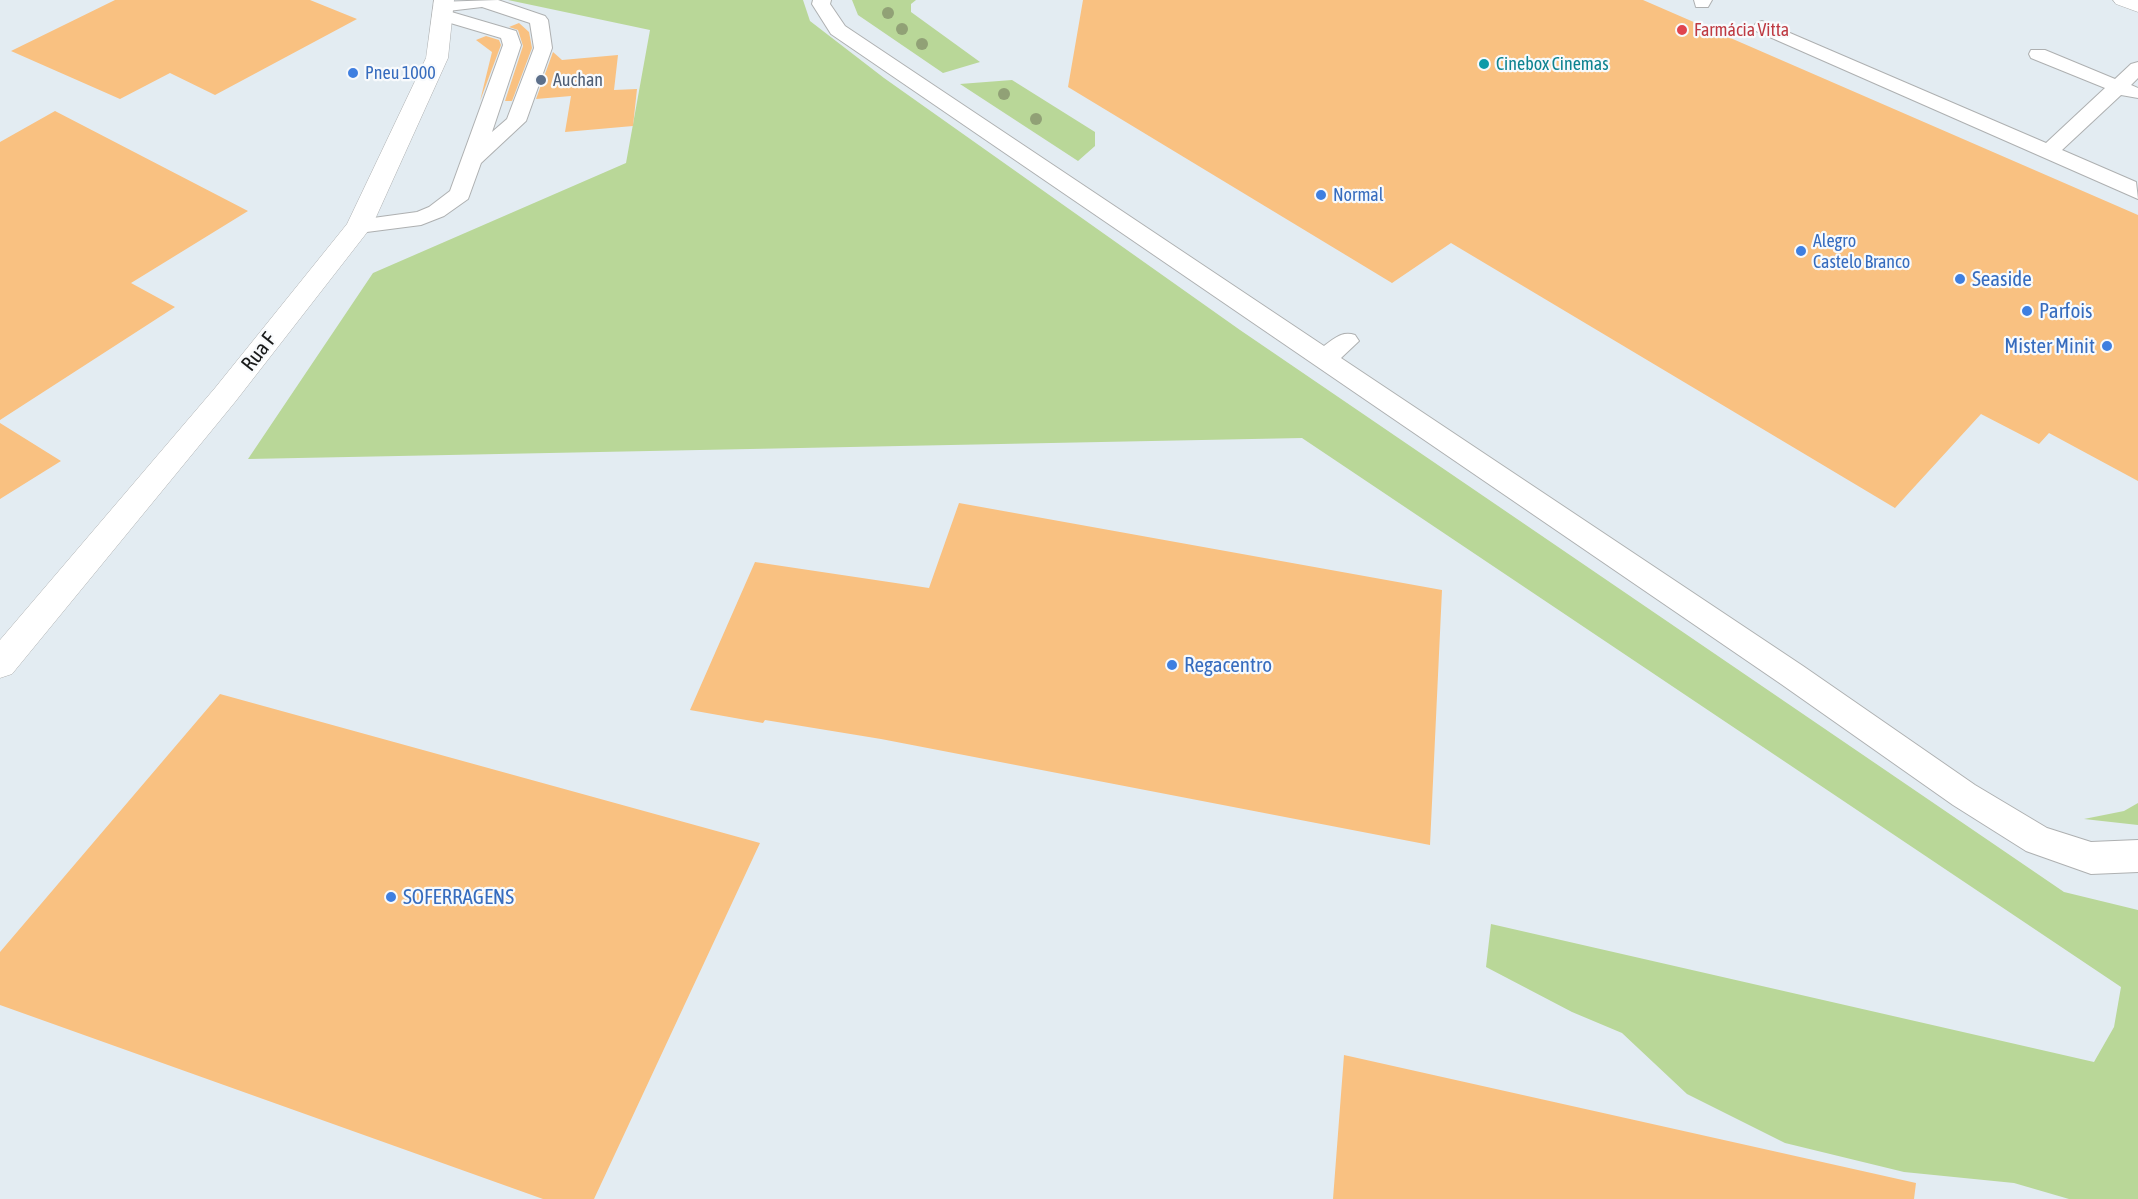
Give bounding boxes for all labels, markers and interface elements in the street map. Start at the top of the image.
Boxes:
place label: Farmácia Vitta [1694,19,1789,41]
marker: Farmácia Vitta [1675,23,1689,37]
place label: Cinebox Cinemas [1496,53,1609,75]
marker: Cinebox Cinemas [1477,57,1491,71]
place label: Pneu 1000 [365,62,436,84]
marker: Pneu 1000 [346,66,360,80]
place label: Auchan [553,69,603,91]
marker: Auchan [534,73,548,87]
place label: Normal [1333,184,1383,206]
marker: Normal [1314,188,1328,202]
place label: Alegro Castelo Branco [1813,230,1910,272]
marker: Alegro Castelo Branco [1794,244,1808,258]
place label: Seaside [1972,266,2032,292]
marker: Seaside [1953,272,1967,286]
place label: Parfois [2039,298,2093,324]
marker: Parfois [2020,304,2034,318]
street label: Rua F [236,328,282,376]
place label: Mister Minit [2004,333,2095,359]
marker: Mister Minit [2100,339,2114,353]
place label: Regacentro [1184,652,1272,678]
marker: Regacentro [1165,658,1179,672]
place label: SOFERRAGENS [403,884,514,910]
marker: SOFERRAGENS [384,890,398,904]

